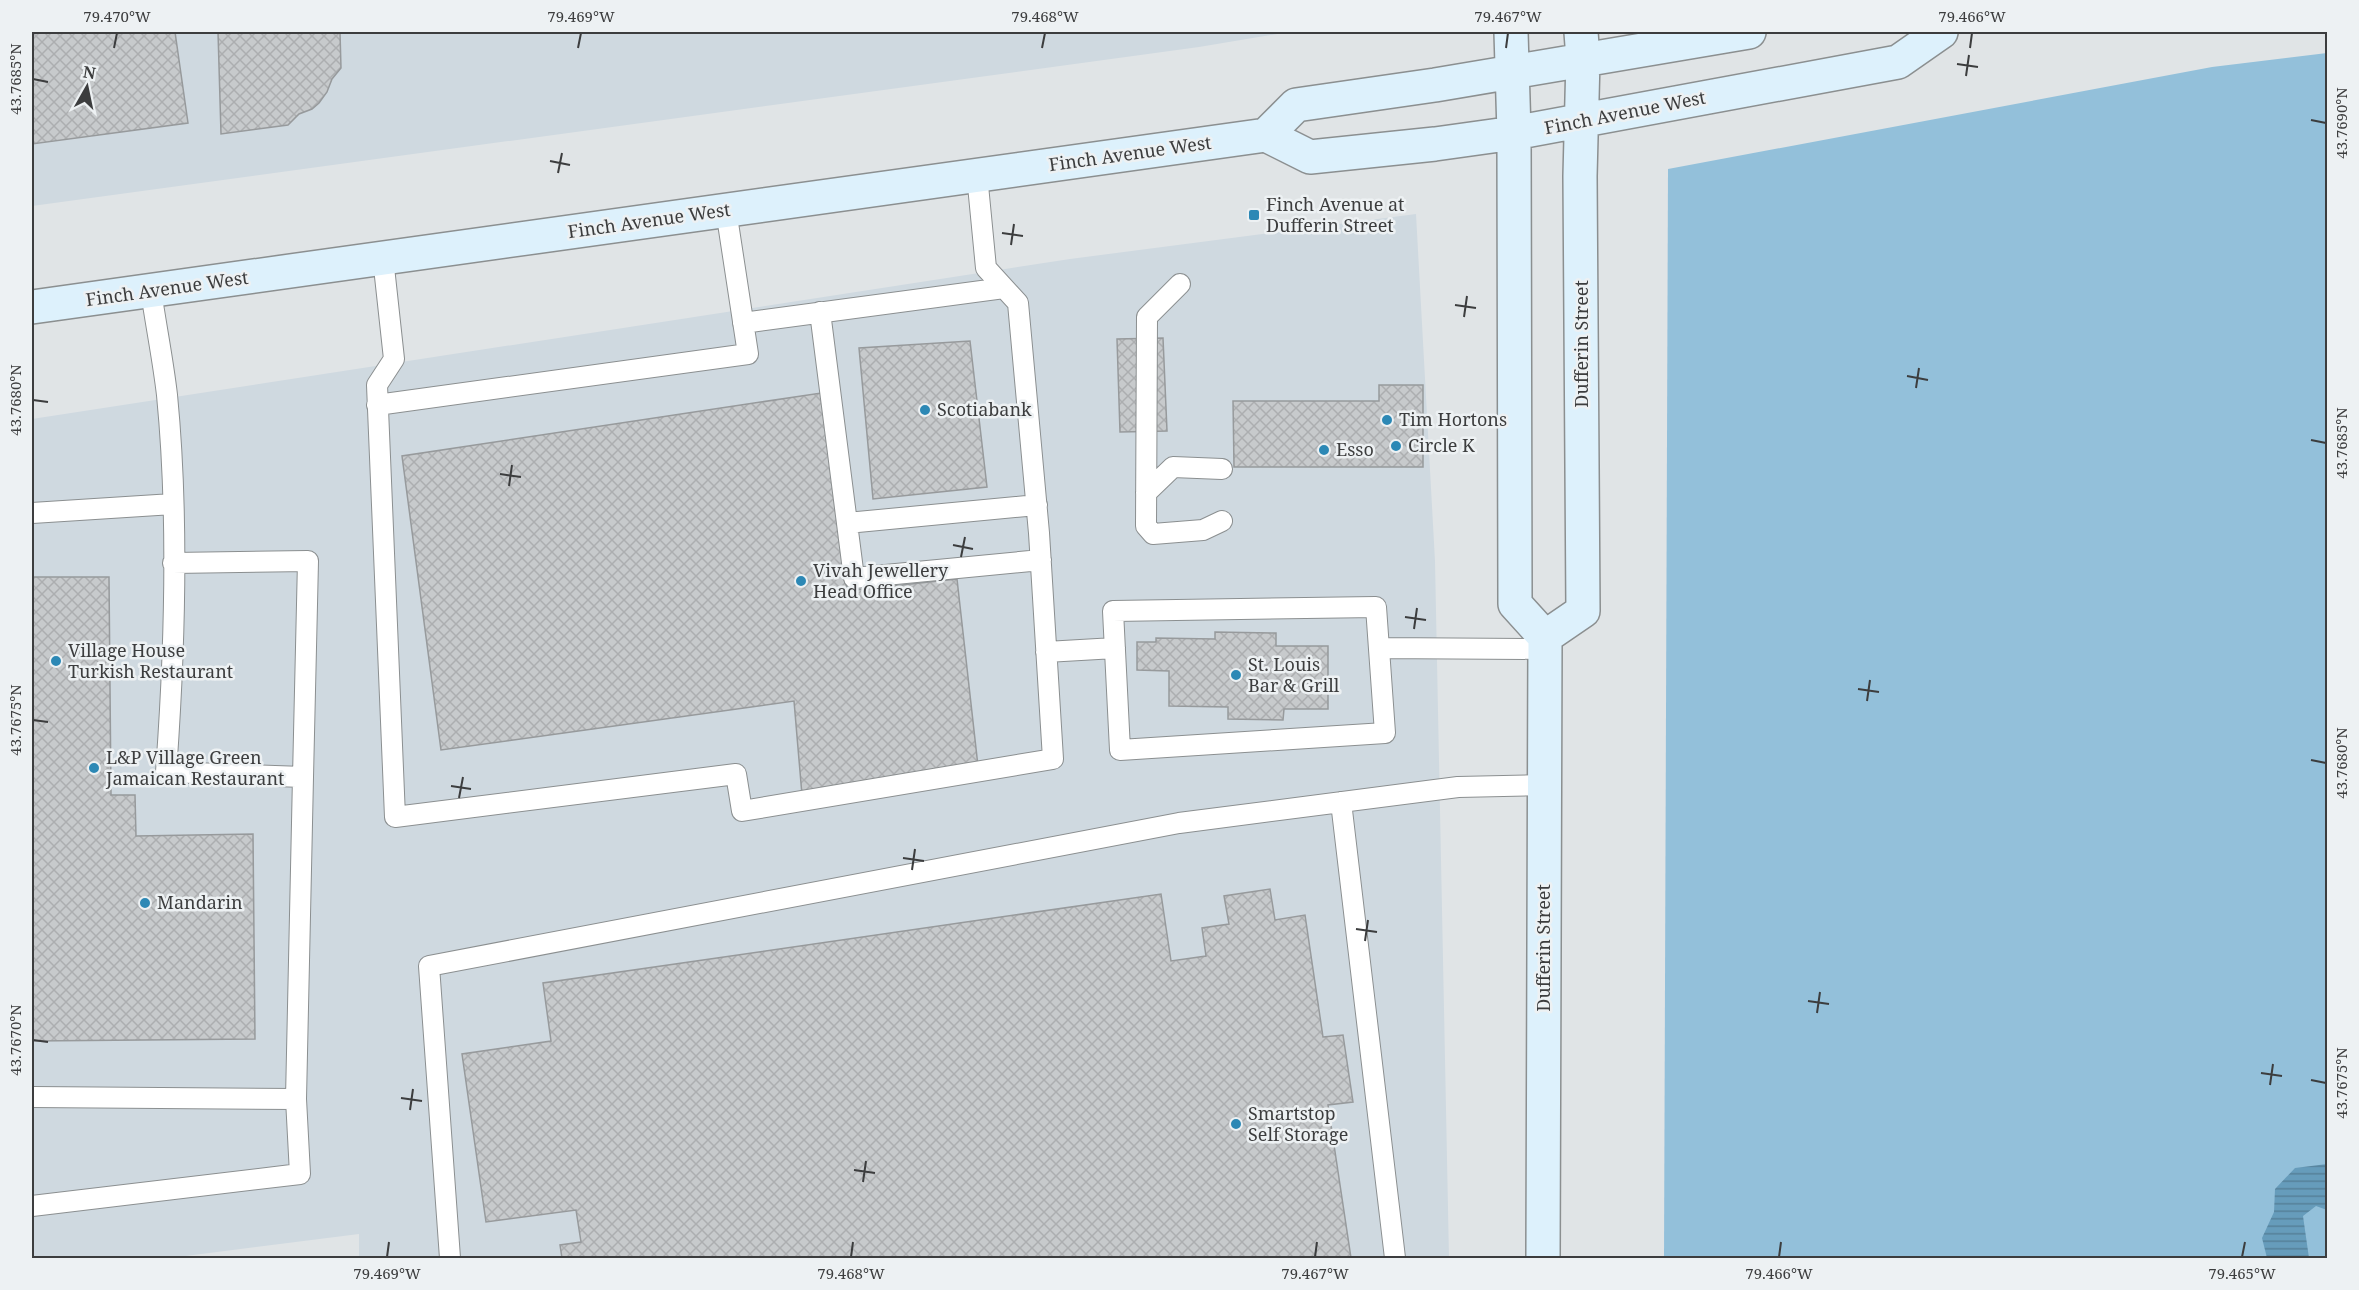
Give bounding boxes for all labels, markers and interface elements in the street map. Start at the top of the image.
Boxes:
text: 79.470°W [83,6,151,26]
text: 79.469°W [547,6,615,26]
text: 79.468°W [1011,6,1079,26]
text: 79.467°W [1474,6,1542,26]
text: 79.466°W [1938,6,2006,26]
text: 43.7685°N [5,43,25,115]
north arrow [57,57,117,117]
text: N [81,60,98,84]
street label: Finch Avenue West [1542,85,1708,139]
text: 43.7690°N [2331,87,2351,159]
street label: Finch Avenue West [1047,130,1213,176]
place label: Finch Avenue at Dufferin Street [1266,192,1404,237]
street label: Finch Avenue West [566,197,732,243]
marker: Finch Avenue at Dufferin Street [1247,208,1261,222]
street label: Finch Avenue West [84,265,250,311]
street label: Dufferin Street [1569,280,1593,408]
text: 43.7680°N [5,364,25,436]
place label: Scotiabank [937,397,1032,421]
marker: Scotiabank [918,403,932,417]
place label: Tim Hortons [1399,407,1507,431]
text: 43.7685°N [2331,407,2351,479]
marker: Tim Hortons [1380,413,1394,427]
place label: Circle K [1408,433,1475,457]
place label: Esso [1336,437,1374,461]
marker: Circle K [1389,439,1403,453]
marker: Esso [1317,443,1331,457]
place label: Vivah Jewellery Head Office [813,558,949,603]
marker: Vivah Jewellery Head Office [794,574,808,588]
place label: Village House Turkish Restaurant [68,638,233,683]
place label: St. Louis Bar & Grill [1248,652,1340,697]
marker: Village House Turkish Restaurant [49,654,63,668]
marker: St. Louis Bar & Grill [1229,668,1243,682]
text: 43.7675°N [5,684,25,756]
text: 43.7680°N [2331,727,2351,799]
place label: L&P Village Green Jamaican Restaurant [105,745,284,790]
marker: L&P Village Green Jamaican Restaurant [87,761,101,775]
street label: Dufferin Street [1531,884,1555,1012]
place label: Mandarin [157,890,243,914]
marker: Mandarin [138,896,152,910]
text: 43.7670°N [5,1004,25,1076]
text: 43.7675°N [2331,1047,2351,1119]
place label: Smartstop Self Storage [1248,1101,1348,1146]
marker: Smartstop Self Storage [1229,1117,1243,1131]
text: 79.469°W [353,1263,421,1283]
text: 79.468°W [817,1263,885,1283]
text: 79.467°W [1281,1263,1349,1283]
text: 79.466°W [1745,1263,1813,1283]
text: 79.465°W [2208,1263,2276,1283]

